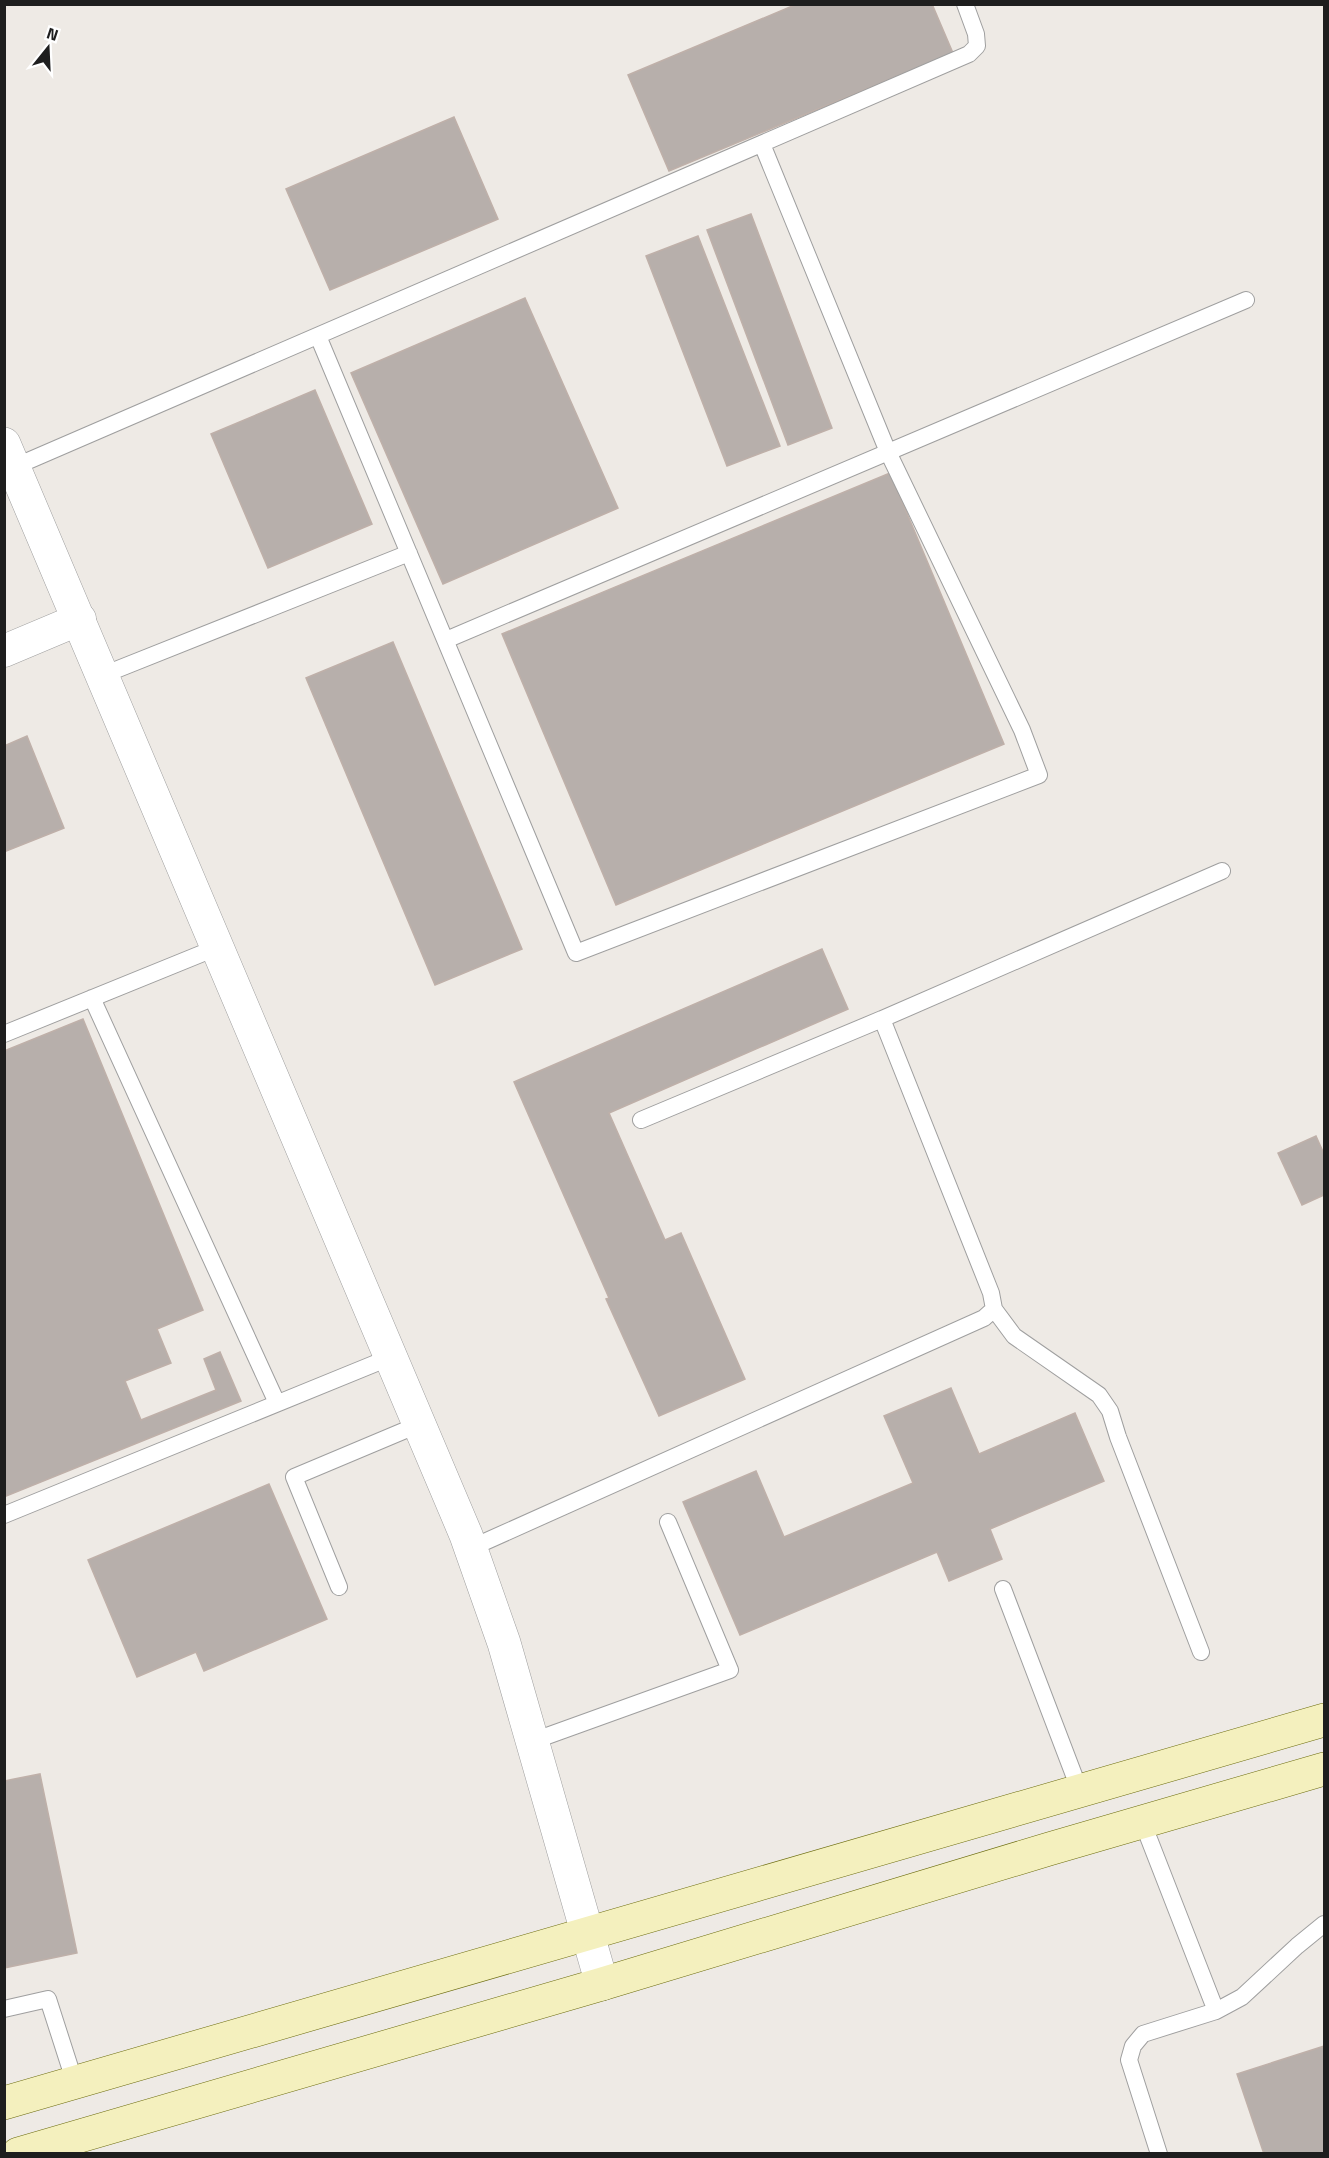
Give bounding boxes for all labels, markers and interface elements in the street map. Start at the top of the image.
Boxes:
north arrow [18,18,78,78]
text: N [44,21,62,47]

